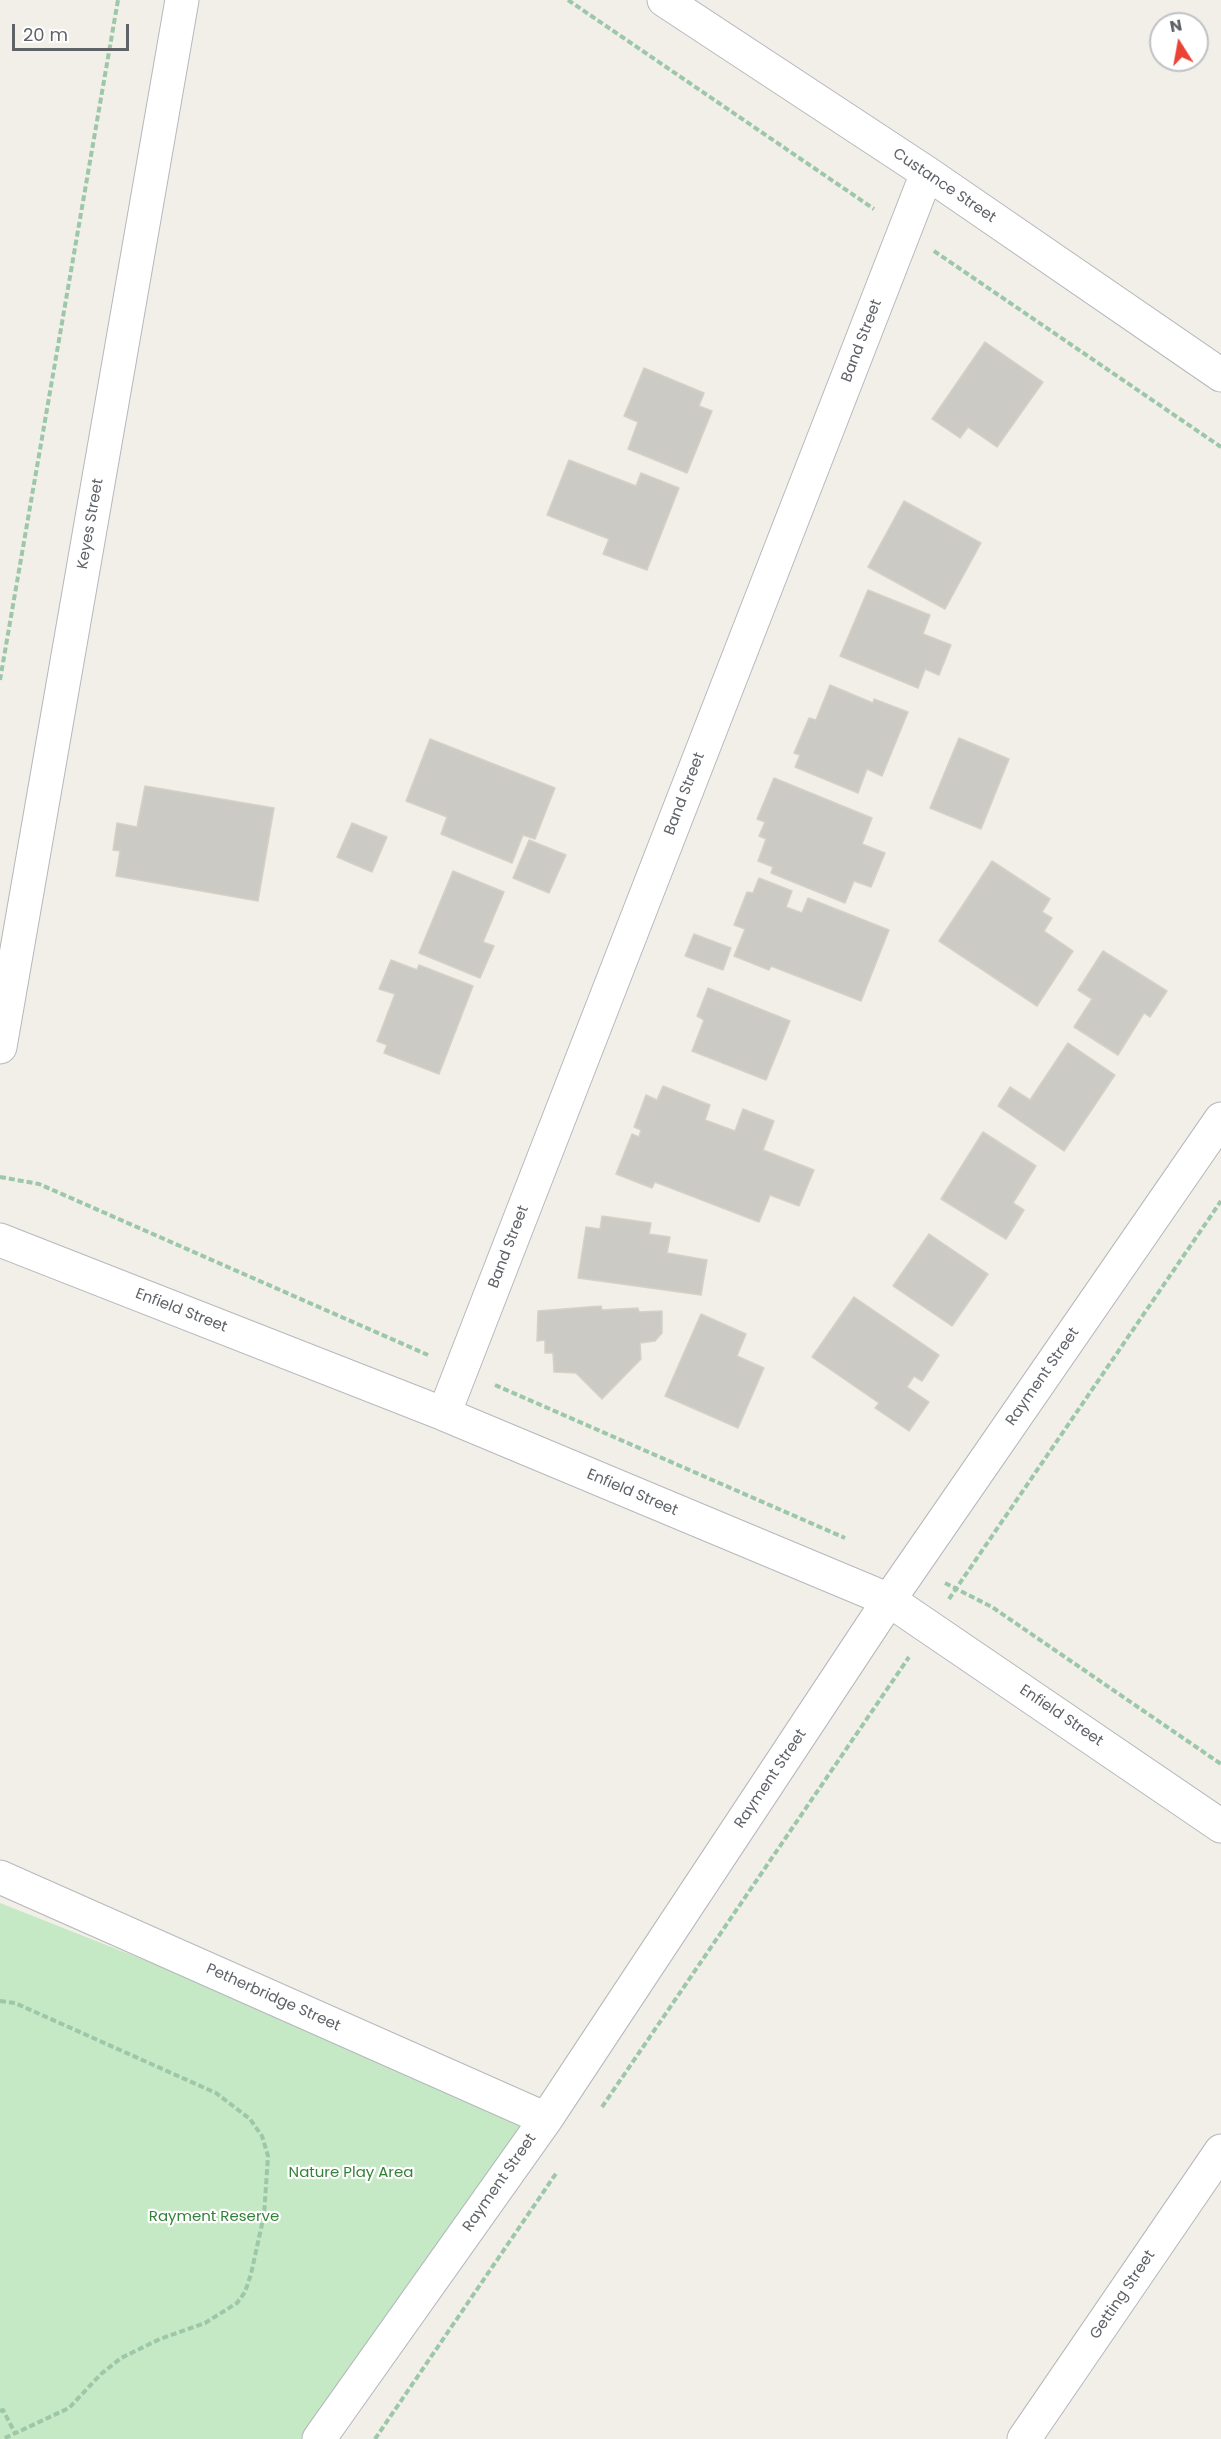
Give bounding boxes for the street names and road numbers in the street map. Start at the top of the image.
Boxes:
street label: Custance Street [889,145,999,227]
street label: Band Street [838,297,886,385]
street label: Keyes Street [74,477,108,571]
street label: Band Street [661,750,709,838]
street label: Band Street [485,1203,533,1291]
street label: Enfield Street [133,1285,229,1337]
street label: Rayment Street [1003,1325,1083,1429]
street label: Enfield Street [584,1466,680,1520]
street label: Enfield Street [1016,1681,1106,1751]
street label: Rayment Street [731,1726,811,1832]
street label: Petherbridge Street [203,1960,343,2036]
street label: Rayment Street [460,2131,540,2235]
street label: Getting Street [1087,2247,1159,2343]

